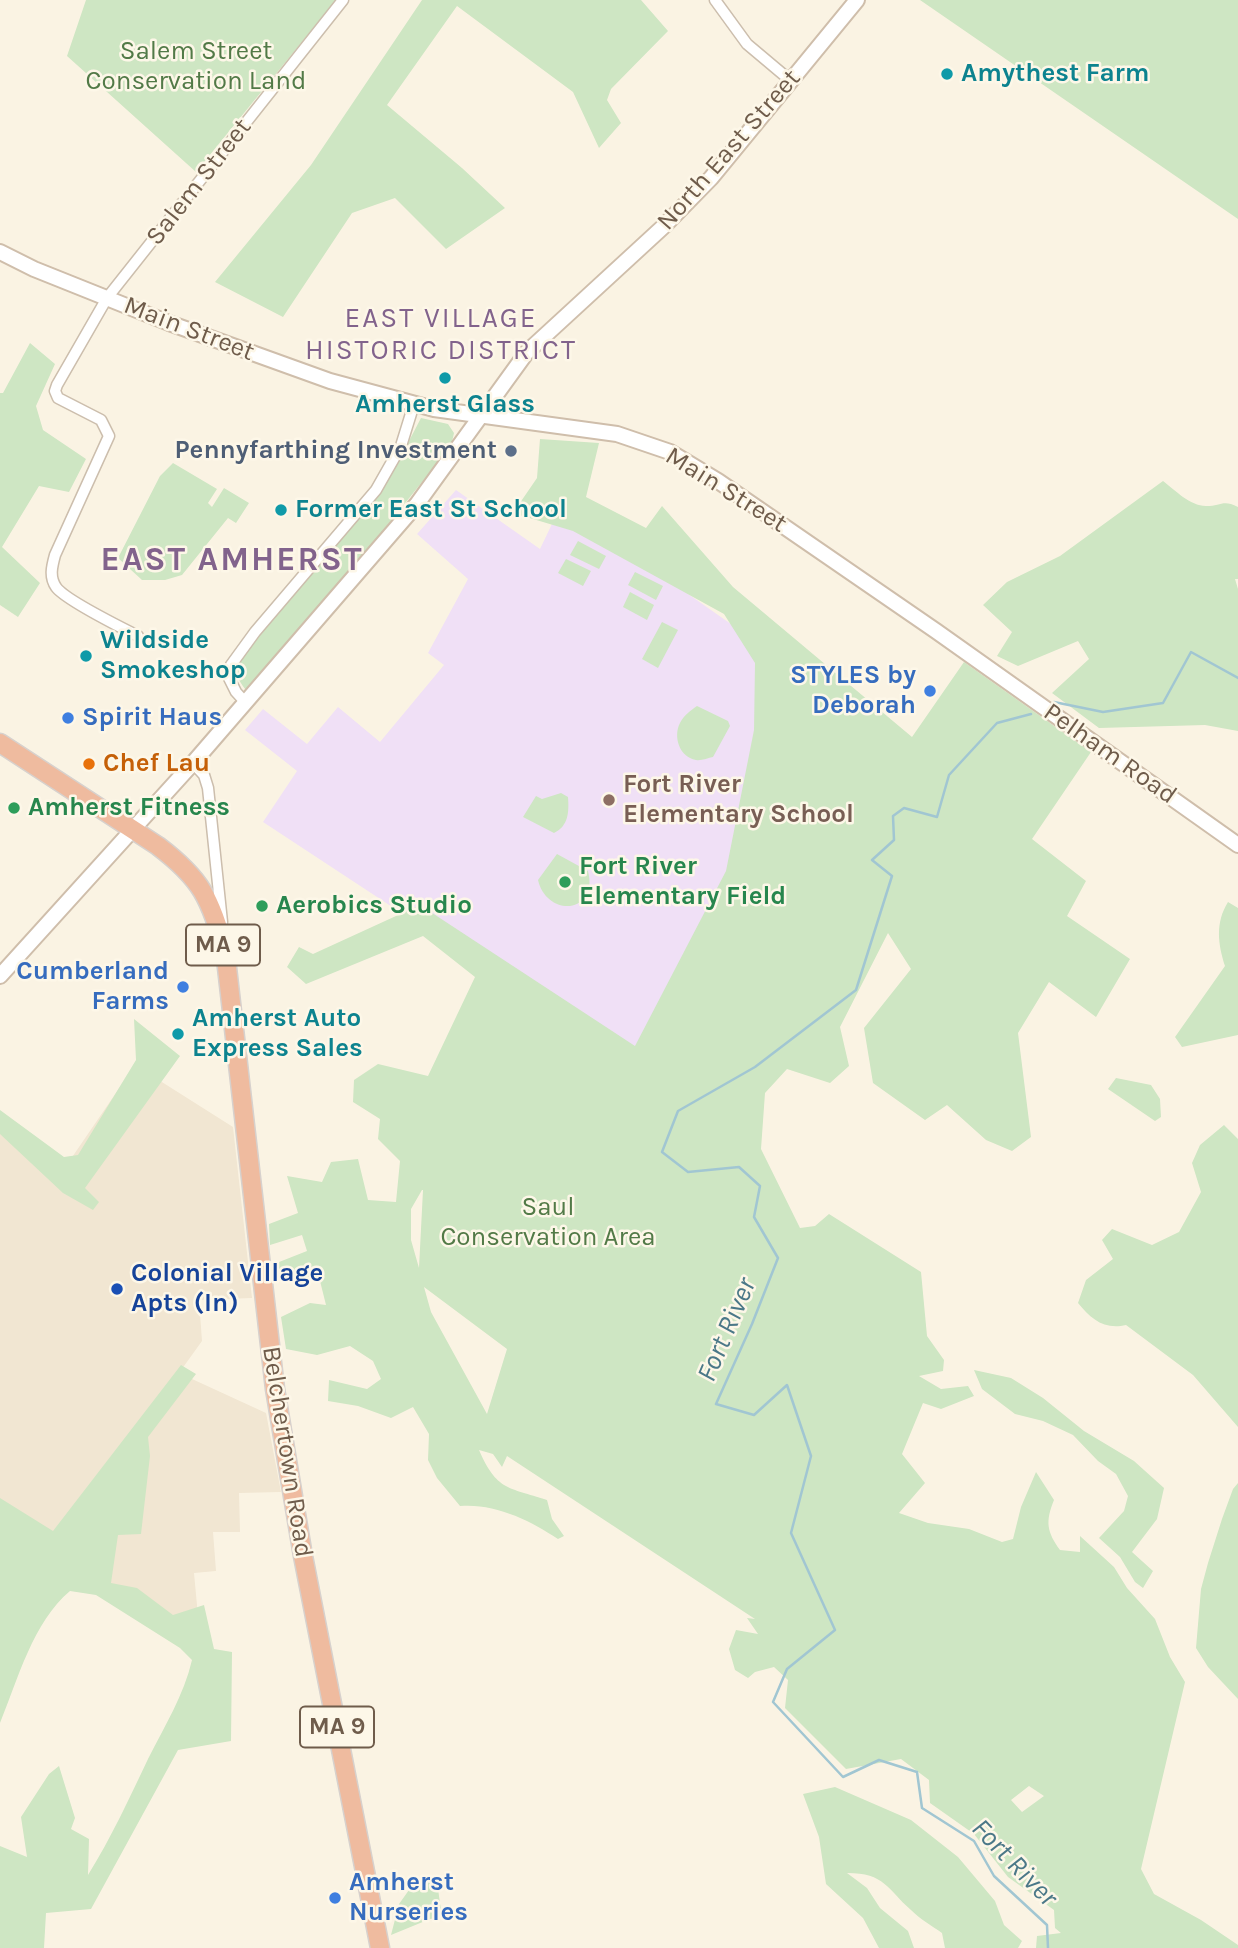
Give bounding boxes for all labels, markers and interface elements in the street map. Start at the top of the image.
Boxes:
park label: Salem Street Conservation Land [86,36,306,98]
place label: Amythest Farm [961,58,1149,90]
street label: North East Street [651,63,807,237]
marker: Amythest Farm [939,66,955,82]
street label: Salem Street [140,112,258,252]
street label: Main Street [119,290,259,368]
district label: EAST VILLAGE HISTORIC DISTRICT [307,302,575,368]
marker: Amherst Glass [437,370,453,386]
place label: Amherst Glass [355,389,535,421]
place label: Pennyfarthing Investment [175,435,497,467]
street label: Main Street [660,440,792,540]
marker: Pennyfarthing Investment [503,443,519,459]
place label: Former East St School [295,494,567,526]
marker: Former East St School [273,502,289,518]
district label: EAST AMHERST [102,541,362,581]
place label: Wildside Smokeshop [100,625,246,686]
marker: Wildside Smokeshop [78,648,94,664]
place label: STYLES by Deborah [790,660,916,722]
marker: STYLES by Deborah [922,683,938,699]
street label: Pelham Road [1037,697,1183,811]
place label: Spirit Haus [82,702,222,734]
marker: Spirit Haus [60,710,76,726]
place label: Chef Lau [103,748,210,780]
marker: Chef Lau [81,756,97,772]
place label: Fort River Elementary School [623,769,854,830]
place label: Amherst Fitness [28,792,230,824]
marker: Fort River Elementary School [601,792,617,808]
marker: Amherst Fitness [6,800,22,816]
place label: Fort River Elementary Field [579,851,786,912]
marker: Fort River Elementary Field [557,874,573,890]
place label: Aerobics Studio [276,890,472,922]
marker: Aerobics Studio [254,898,270,914]
road number: MA 9 [186,925,260,965]
place label: Cumberland Farms [16,956,169,1018]
marker: Cumberland Farms [175,979,191,995]
place label: Amherst Auto Express Sales [192,1003,363,1064]
marker: Amherst Auto Express Sales [170,1026,186,1042]
park label: Saul Conservation Area [440,1192,656,1254]
place label: Colonial Village Apts (In) [131,1258,323,1320]
water label: Fort River [690,1273,764,1387]
marker: Colonial Village Apts (In) [109,1281,125,1297]
street label: Belchertown Road [255,1344,319,1560]
road number: MA 9 [300,1707,374,1748]
water label: Fort River [964,1812,1064,1914]
place label: Amherst Nurseries [349,1867,468,1928]
marker: Amherst Nurseries [327,1890,343,1906]

